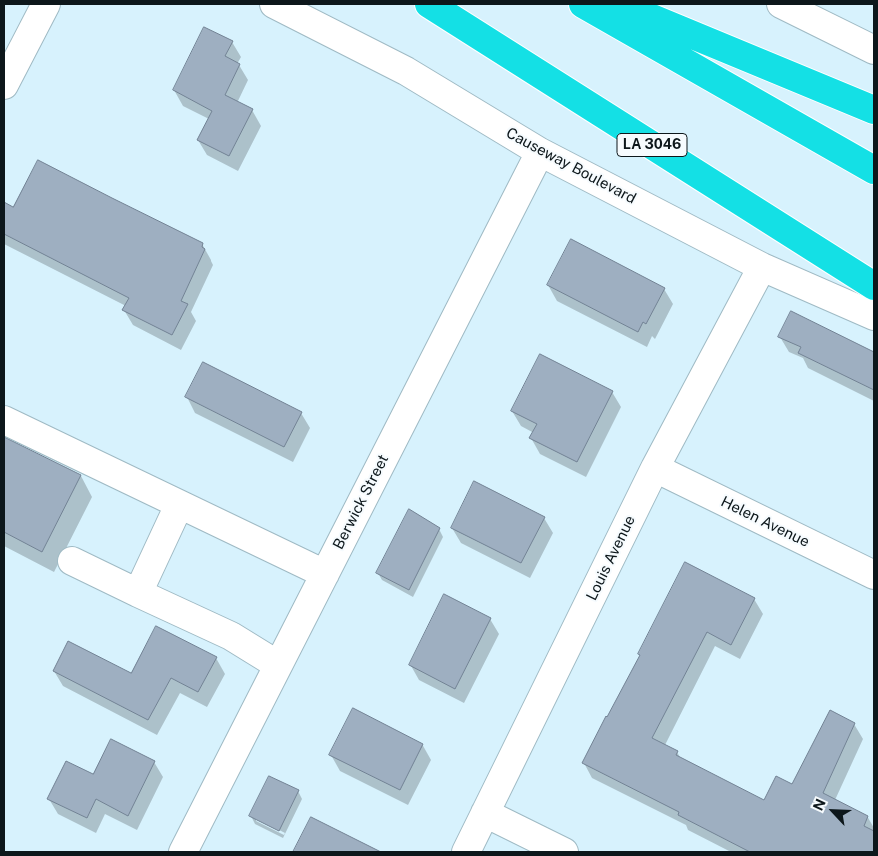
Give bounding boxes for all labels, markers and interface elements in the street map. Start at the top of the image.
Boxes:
street label: Causeway Boulevard [503,124,639,208]
road number: LA 3046 [617,134,687,156]
street label: Berwick Street [329,452,393,552]
street label: Helen Avenue [718,493,812,551]
street label: Louis Avenue [583,513,639,603]
north arrow [808,786,858,836]
text: N [810,796,829,813]

